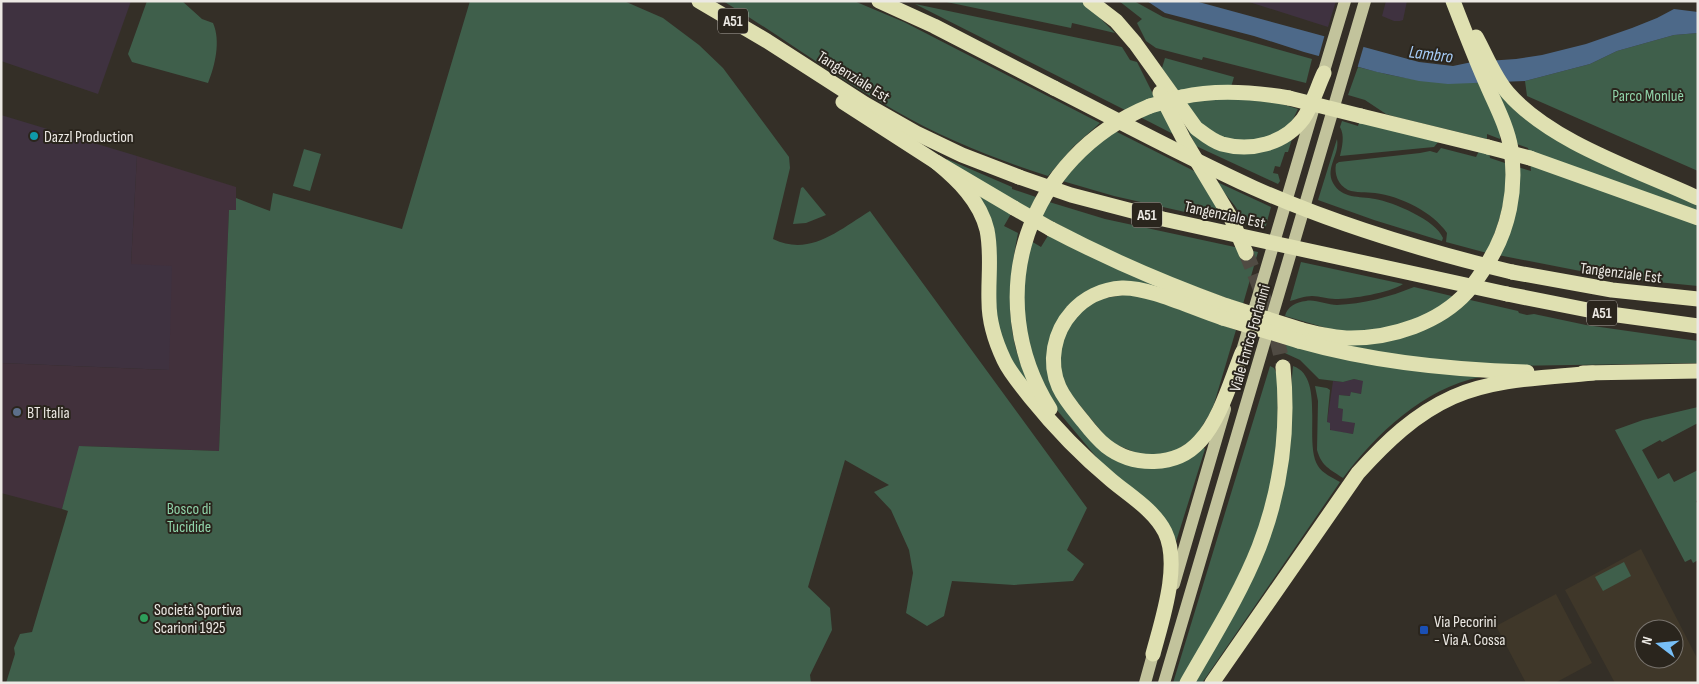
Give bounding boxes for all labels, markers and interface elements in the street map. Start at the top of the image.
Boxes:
road number: A51 [718,8,748,34]
water label: Lambro [1408,41,1455,68]
street label: Tangenziale Est [813,47,893,107]
park label: Parco Monluè [1612,87,1684,106]
place label: Dazzl Production [44,128,134,147]
marker: Dazzl Production [28,130,40,142]
street label: Tangenziale Est [1183,198,1267,233]
road number: A51 [1132,202,1162,228]
street label: Tangenziale Est [1579,259,1663,288]
street label: Viale Enrico Forlanini [1226,283,1275,394]
road number: A51 [1587,300,1617,326]
place label: BT Italia [27,404,70,423]
marker: BT Italia [11,406,23,418]
park label: Bosco di Tucidide [167,500,211,537]
place label: Società Sportiva Scarioni 1925 [154,601,242,638]
marker: Società Sportiva Scarioni 1925 [138,612,150,624]
place label: Via Pecorini - Via A. Cossa [1434,613,1506,650]
north arrow [1634,619,1684,669]
marker: Via Pecorini - Via A. Cossa [1418,624,1430,636]
text: N [1638,635,1656,646]

